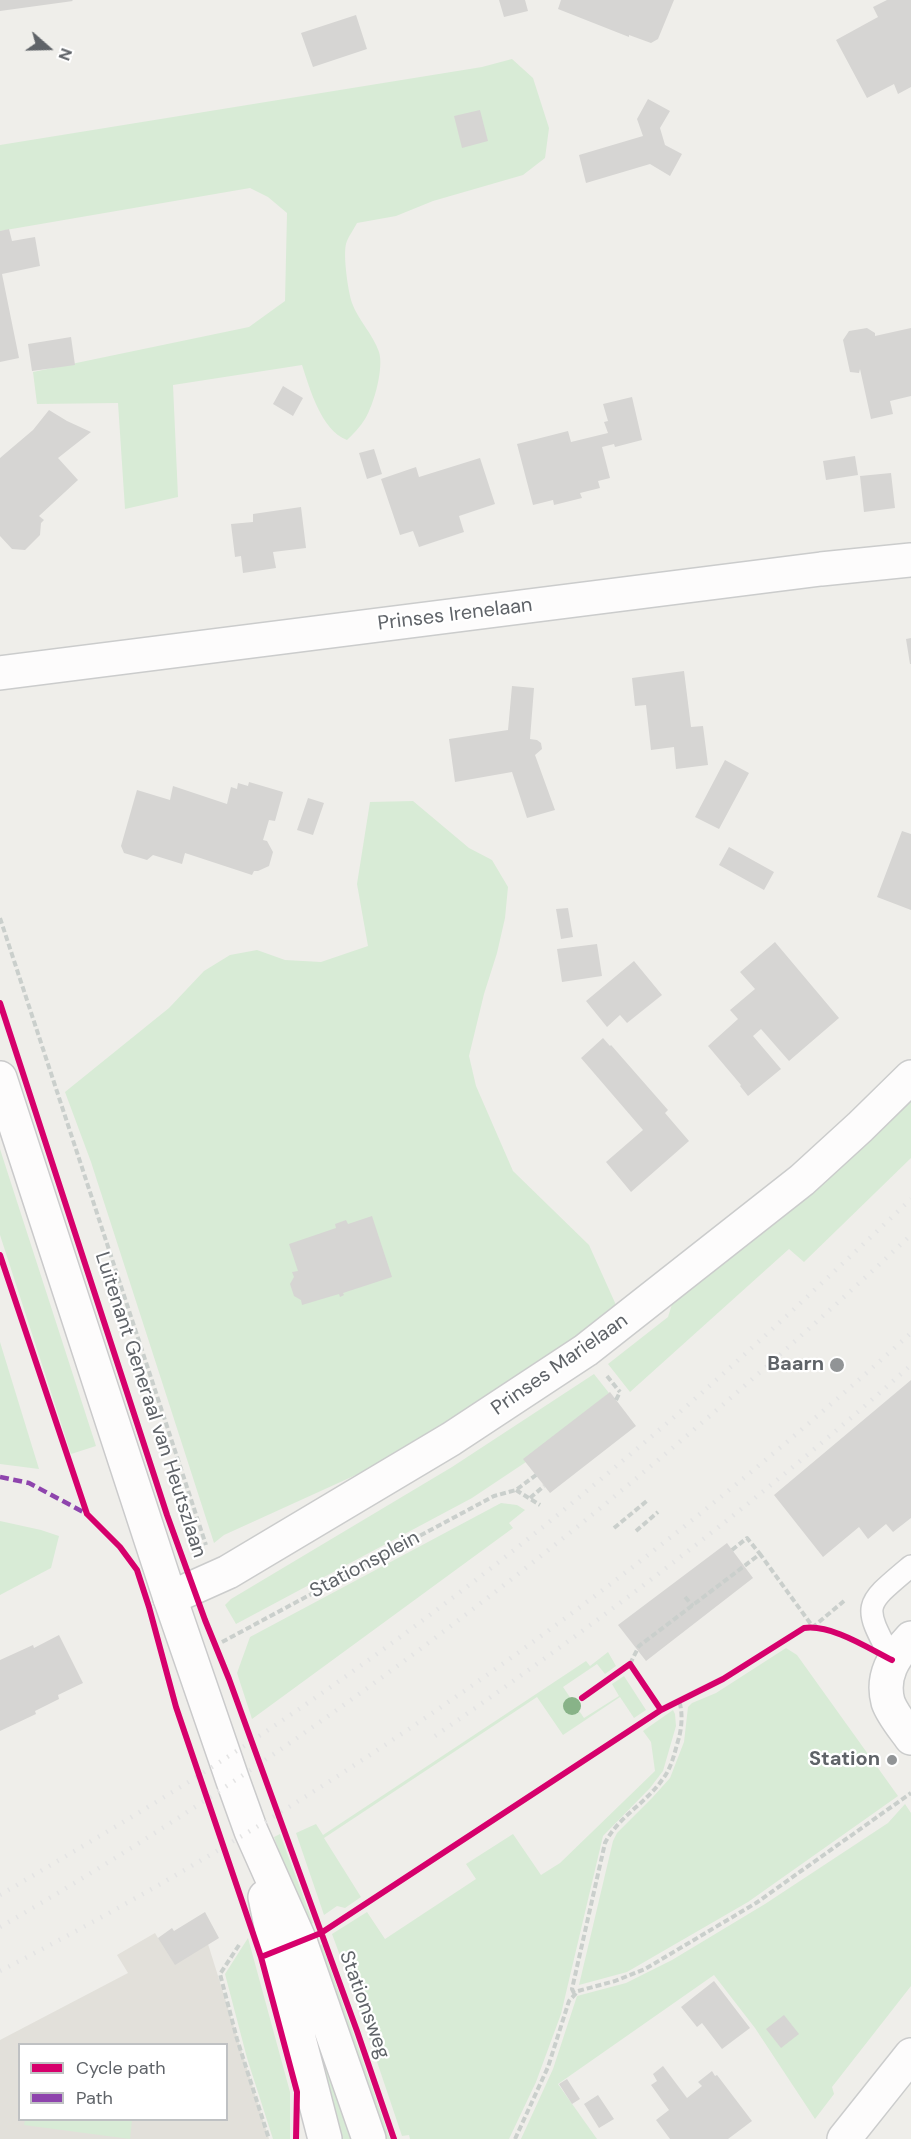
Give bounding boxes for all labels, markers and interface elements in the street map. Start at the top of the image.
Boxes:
north arrow [18,18,78,78]
text: N [54,45,77,63]
street label: Prinses Irenelaan [376,594,534,636]
street label: Luitenant Generaal van Heutszlaan [89,1249,211,1561]
street label: Prinses Marielaan [487,1309,633,1421]
place label: Baarn [767,1353,824,1377]
marker: Baarn [828,1356,846,1374]
street label: Stationsplein [306,1526,424,1604]
place label: Station [809,1748,880,1772]
marker: Station [885,1753,899,1767]
street label: Stationsweg [333,1948,395,2062]
legend [18,2043,228,2121]
text: Cycle path [76,2056,166,2080]
text: Path [76,2086,113,2110]

